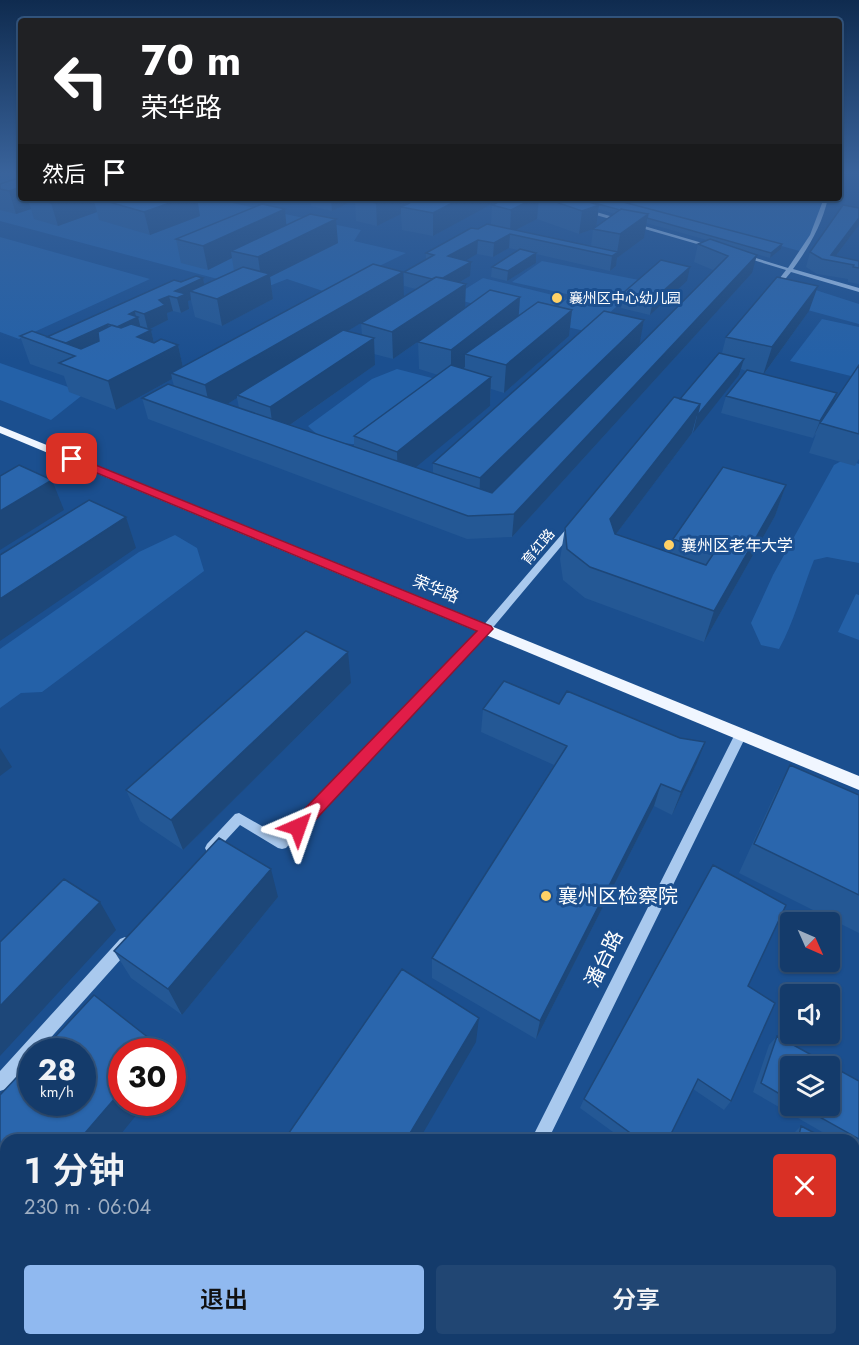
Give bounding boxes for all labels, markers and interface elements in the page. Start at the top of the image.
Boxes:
text: 70 m [141,30,241,91]
icon: left [42,42,120,120]
text: 荣华路 [141,88,222,127]
icon: arrive [98,156,131,189]
text: 然后 [42,158,86,190]
place label: 襄州区中心幼儿园 [569,288,681,308]
marker: 襄州区中心幼儿园 [550,291,564,305]
pin [46,433,97,484]
icon: arrive [55,442,88,475]
street label: 育红路 [517,524,559,570]
place label: 襄州区老年大学 [681,534,793,557]
marker: 襄州区老年大学 [662,538,676,552]
street label: 荣华路 [409,569,463,609]
position arrow [266,795,330,859]
place label: 襄州区检察院 [558,882,678,911]
marker: 襄州区检察院 [539,889,553,903]
north arrow [780,912,840,972]
map controls [780,912,840,1116]
street label: 潘台路 [578,926,630,992]
button: sound [780,984,840,1044]
speed limit sign: 30 [108,1038,186,1116]
text: 28 [38,1048,76,1091]
button: layers [780,1056,840,1116]
text: km/h [40,1081,74,1103]
text: 1 分钟 [24,1144,124,1196]
button: close [773,1154,836,1217]
text: 230 m · 06:04 [24,1193,151,1222]
button: 退出 [24,1265,424,1334]
button: 分享 [436,1265,836,1334]

